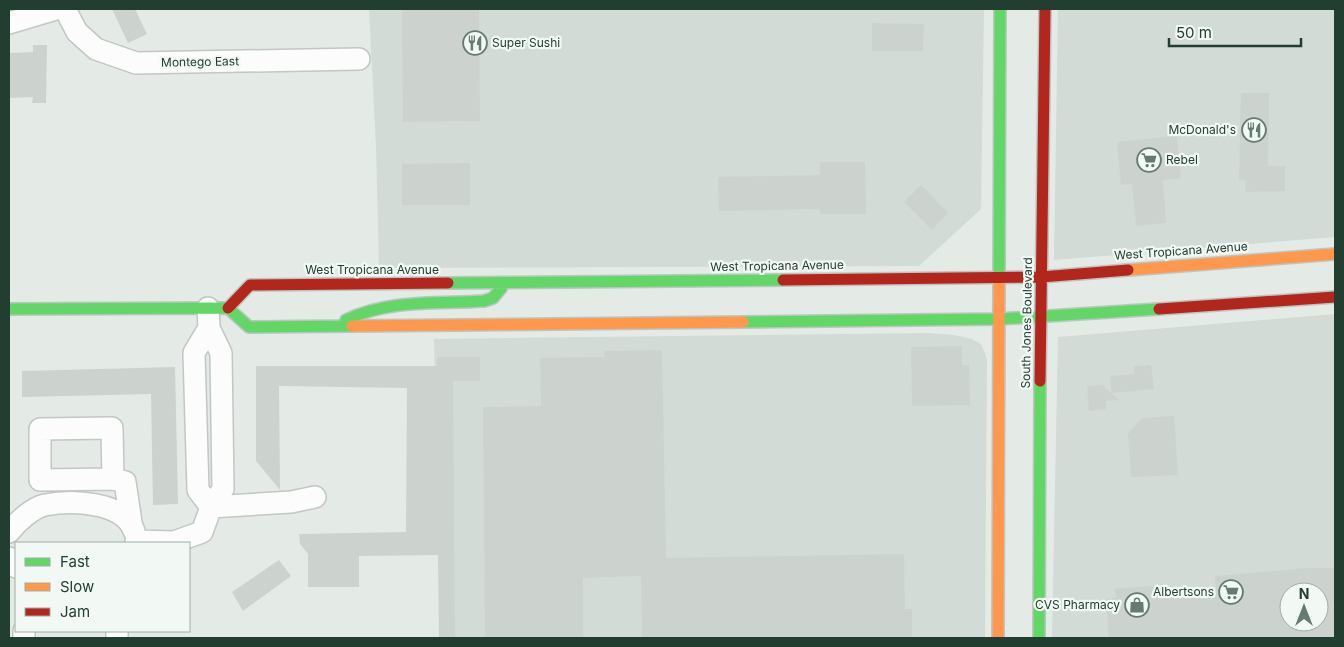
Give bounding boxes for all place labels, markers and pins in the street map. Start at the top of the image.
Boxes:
restaurant icon: Super Sushi [462,30,488,56]
place label: Super Sushi [492,35,560,50]
restaurant icon: McDonald's [1241,117,1267,143]
place label: McDonald's [1168,122,1236,137]
supermarket icon: Rebel [1136,147,1162,173]
place label: Rebel [1166,152,1198,167]
supermarket icon: Albertsons [1218,579,1244,605]
place label: Albertsons [1153,584,1214,599]
shop icon: CVS Pharmacy [1124,592,1150,618]
place label: CVS Pharmacy [1035,597,1120,612]

